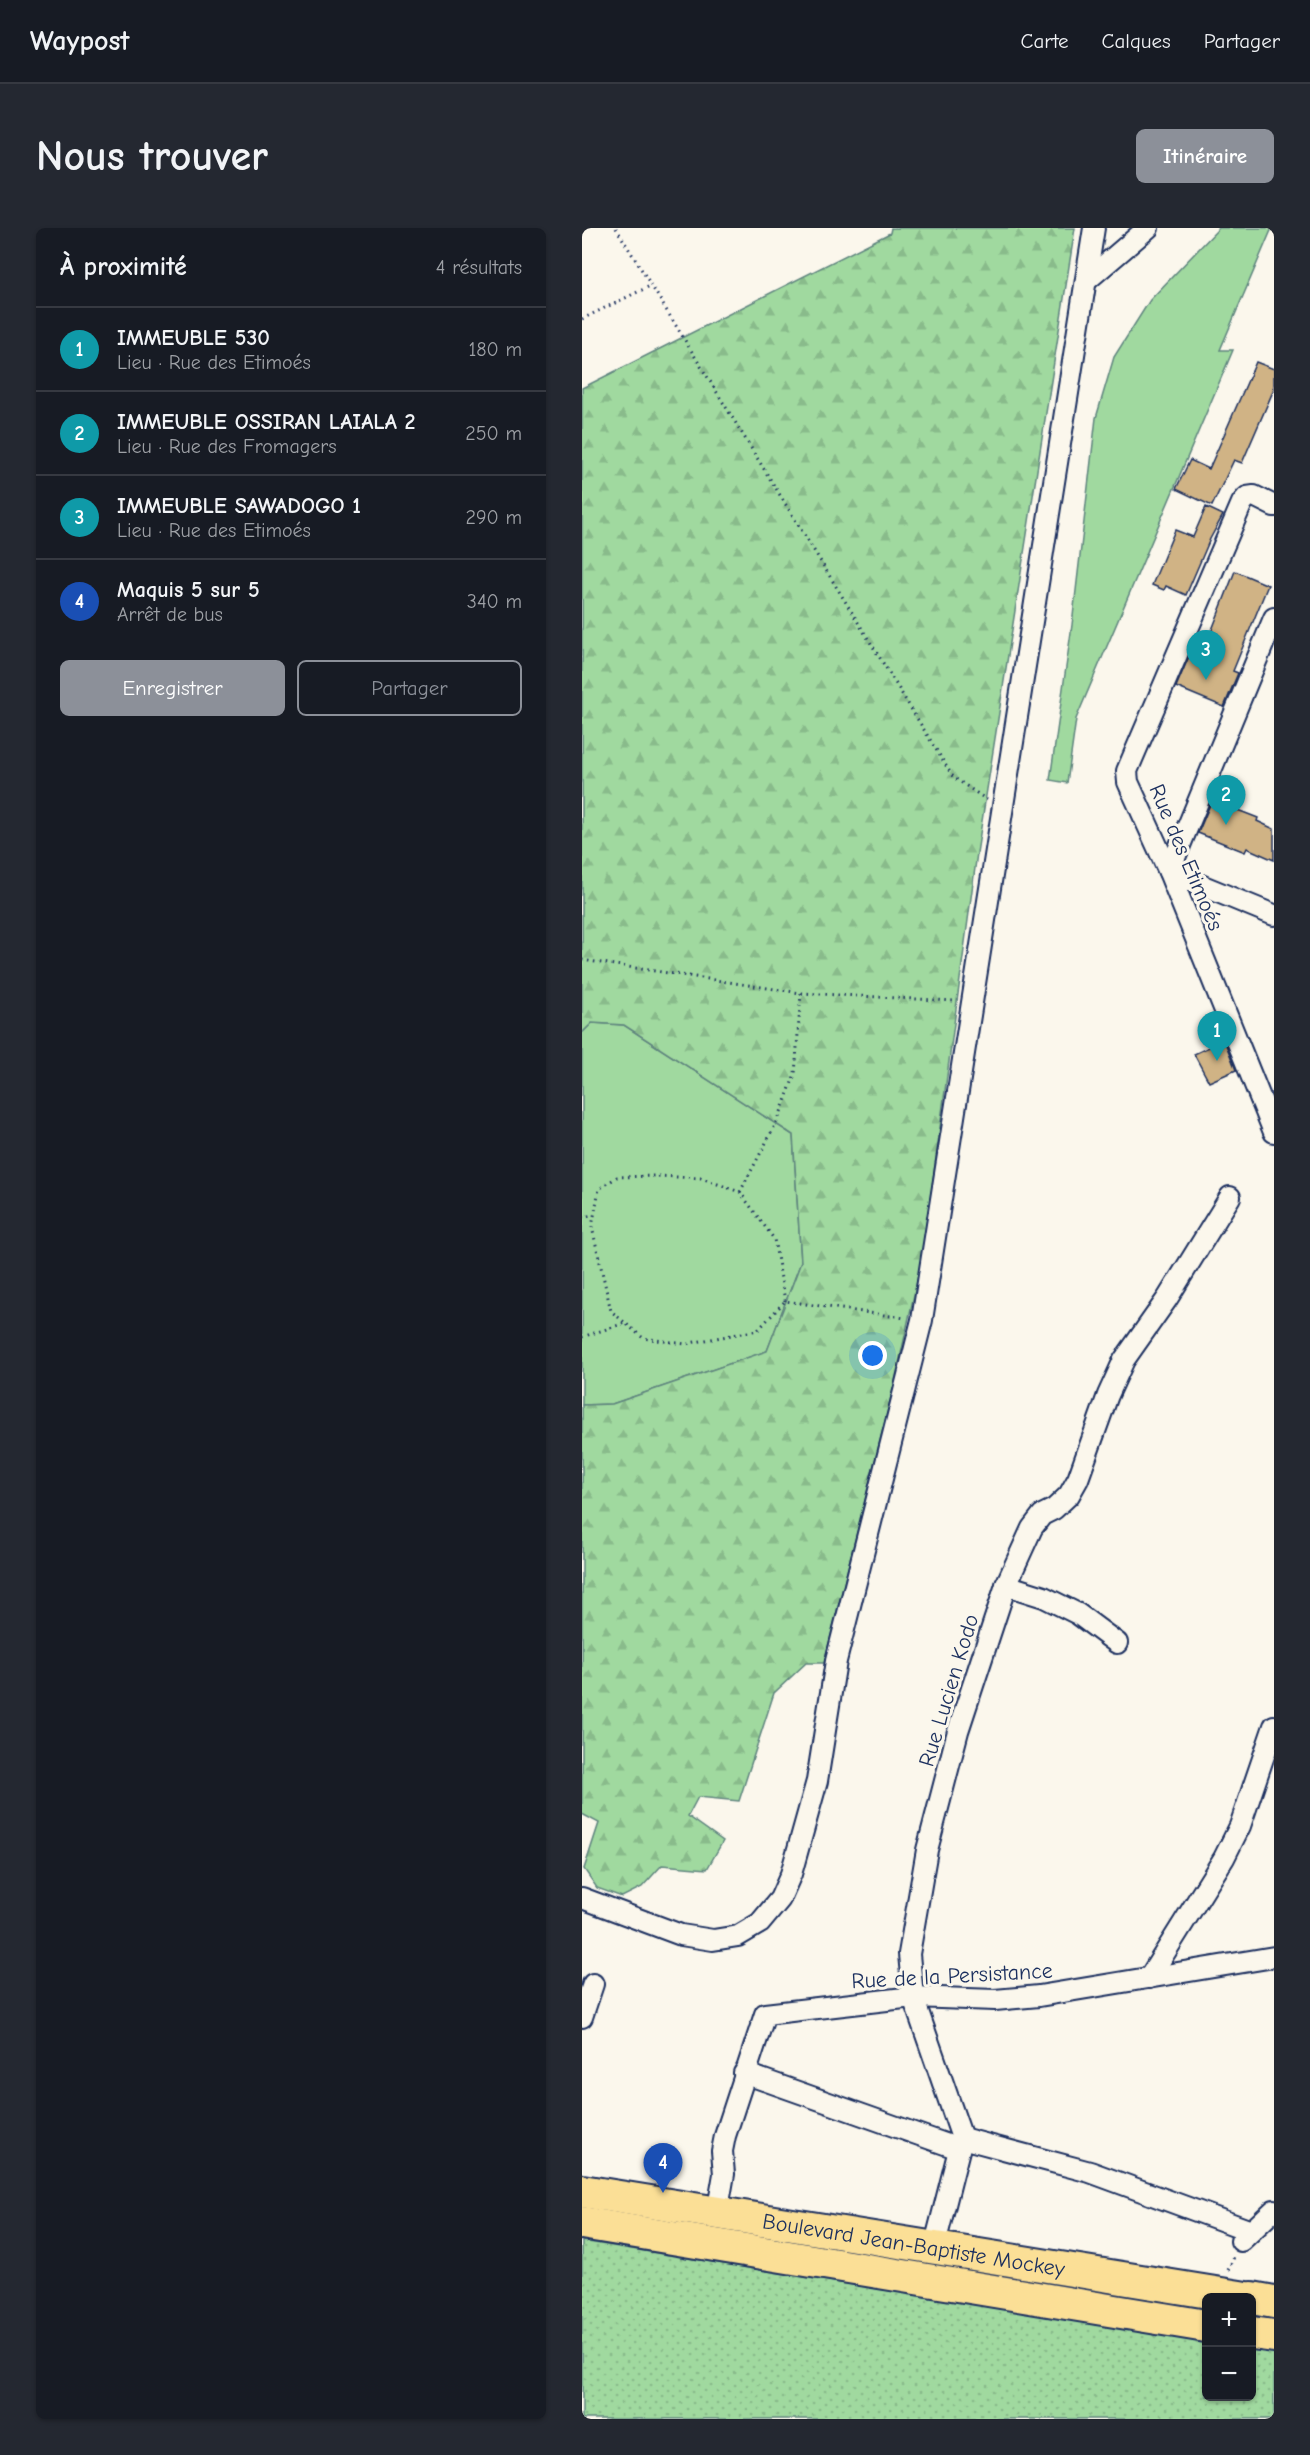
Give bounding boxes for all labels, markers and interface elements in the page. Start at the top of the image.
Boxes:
text: Waypost [30,25,130,57]
text: Carte [1021,29,1069,53]
text: Calques [1102,29,1171,53]
text: Partager [1204,29,1280,53]
button: Itinéraire [1136,129,1274,183]
text: Nous trouver [36,132,268,181]
text: À proximité [60,252,187,282]
text: 4 résultats [436,256,522,279]
text: IMMEUBLE 530 [117,325,270,351]
text: 1 [76,338,83,361]
text: 180 m [468,338,522,361]
text: Lieu · Rue des Etimoés [117,351,311,374]
text: IMMEUBLE OSSIRAN LAIALA 2 [117,409,416,435]
text: 2 [75,422,84,445]
text: 250 m [465,422,522,445]
text: Lieu · Rue des Fromagers [117,435,337,458]
text: IMMEUBLE SAWADOGO 1 [117,493,361,519]
text: 3 [75,506,84,529]
text: 290 m [466,506,522,529]
text: Lieu · Rue des Etimoés [117,519,311,542]
text: Maquis 5 sur 5 [117,577,260,603]
text: 4 [75,590,84,613]
text: 340 m [467,590,522,613]
text: Arrêt de bus [117,603,223,626]
pin: 3 [1186,630,1226,680]
button: Enregistrer [60,660,285,716]
button: Partager [297,660,522,716]
pin: 2 [1206,776,1246,825]
street label: Rue des Etimoés [1144,780,1229,934]
pin: 1 [1198,1012,1236,1061]
your location [858,1341,887,1370]
street label: Rue Lucien Kodo [913,1611,984,1770]
street label: Rue de la Persistance [851,1958,1053,1994]
pin: 4 [644,2144,682,2193]
street label: Boulevard Jean-Baptiste Mockey [761,2208,1067,2283]
map controls [1202,2293,1256,2401]
button: + [1202,2293,1256,2347]
button: − [1202,2347,1256,2401]

